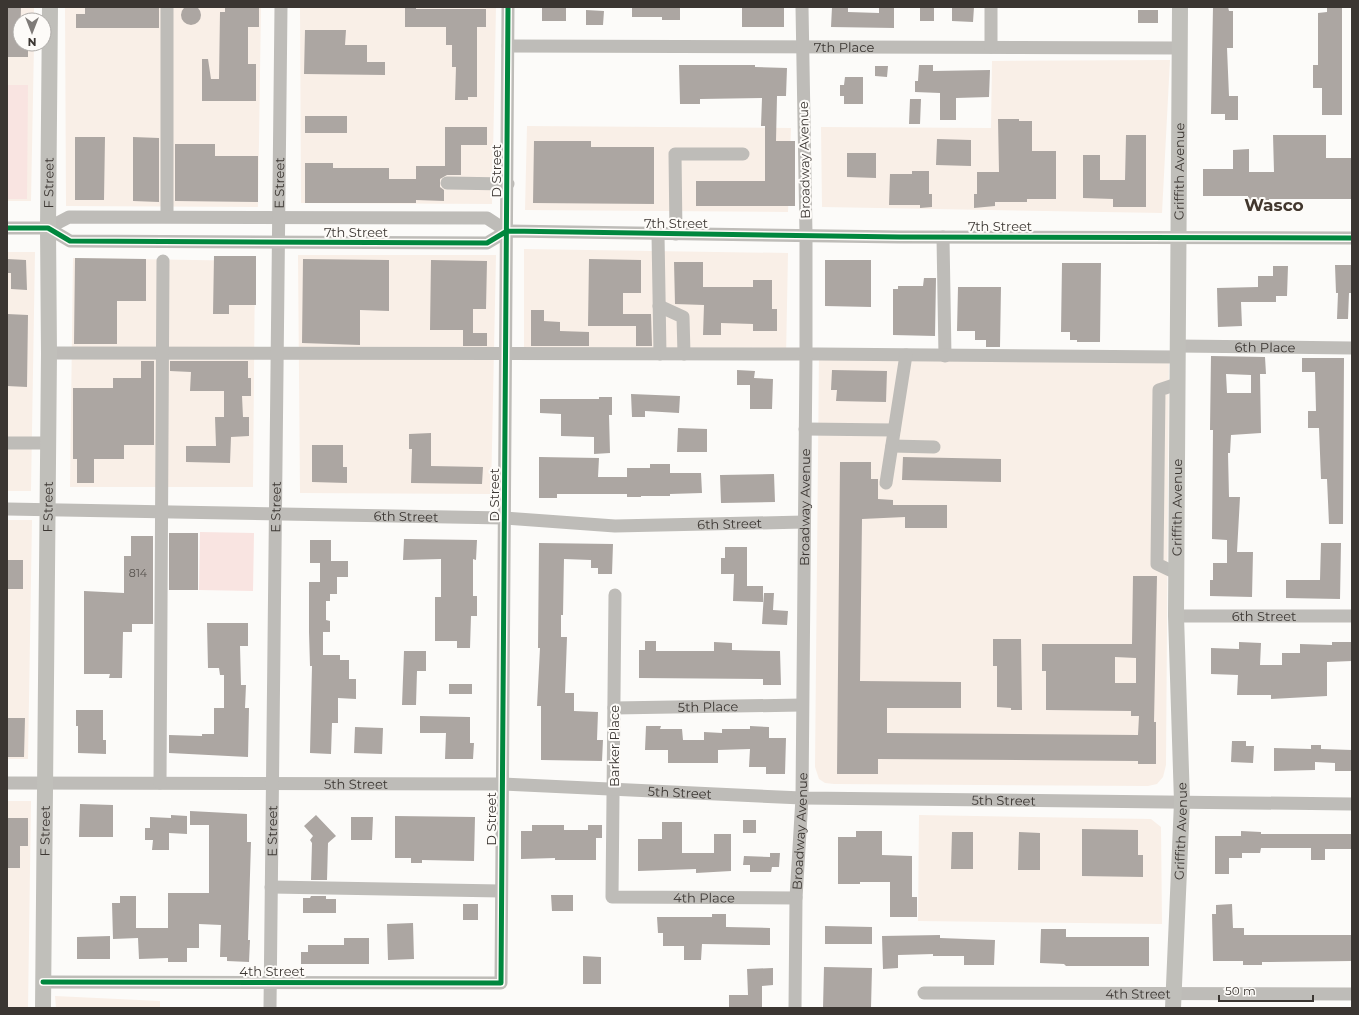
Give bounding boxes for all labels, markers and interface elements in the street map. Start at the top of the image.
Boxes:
north arrow [12,12,52,52]
text: N [28,35,36,49]
street label: 7th Place [814,39,874,55]
street label: Broadway Avenue [795,101,813,219]
street label: Griffith Avenue [1171,122,1187,220]
street label: D Street [488,144,504,198]
street label: F Street [40,157,57,209]
street label: E Street [271,157,287,209]
district label: Wasco [1244,195,1304,215]
street label: 7th Street [644,215,708,231]
street label: 7th Street [968,218,1032,234]
street label: 7th Street [324,224,388,240]
street label: 6th Place [1234,339,1296,355]
street label: Broadway Avenue [796,448,813,566]
street label: Griffith Avenue [1168,458,1185,556]
street label: D Street [486,468,502,522]
street label: F Street [39,481,56,533]
street label: E Street [267,481,284,533]
street label: 6th Street [373,508,438,525]
street label: 6th Street [697,515,762,532]
house number: 814 [129,566,148,580]
street label: 6th Street [1232,608,1296,624]
street label: 5th Place [678,698,738,715]
street label: Barker Place [606,705,622,787]
street label: Broadway Avenue [789,772,810,890]
street label: 5th Street [324,776,388,792]
street label: Griffith Avenue [1171,782,1190,880]
street label: 5th Street [647,783,712,802]
street label: D Street [483,792,499,846]
street label: 5th Street [971,792,1036,809]
street label: F Street [36,805,53,857]
street label: E Street [264,805,280,857]
street label: 4th Place [673,889,735,906]
street label: 4th Street [239,963,305,979]
scale bar [1219,977,1313,1003]
text: 50 m [1225,983,1256,998]
street label: 4th Street [1105,985,1171,1002]

